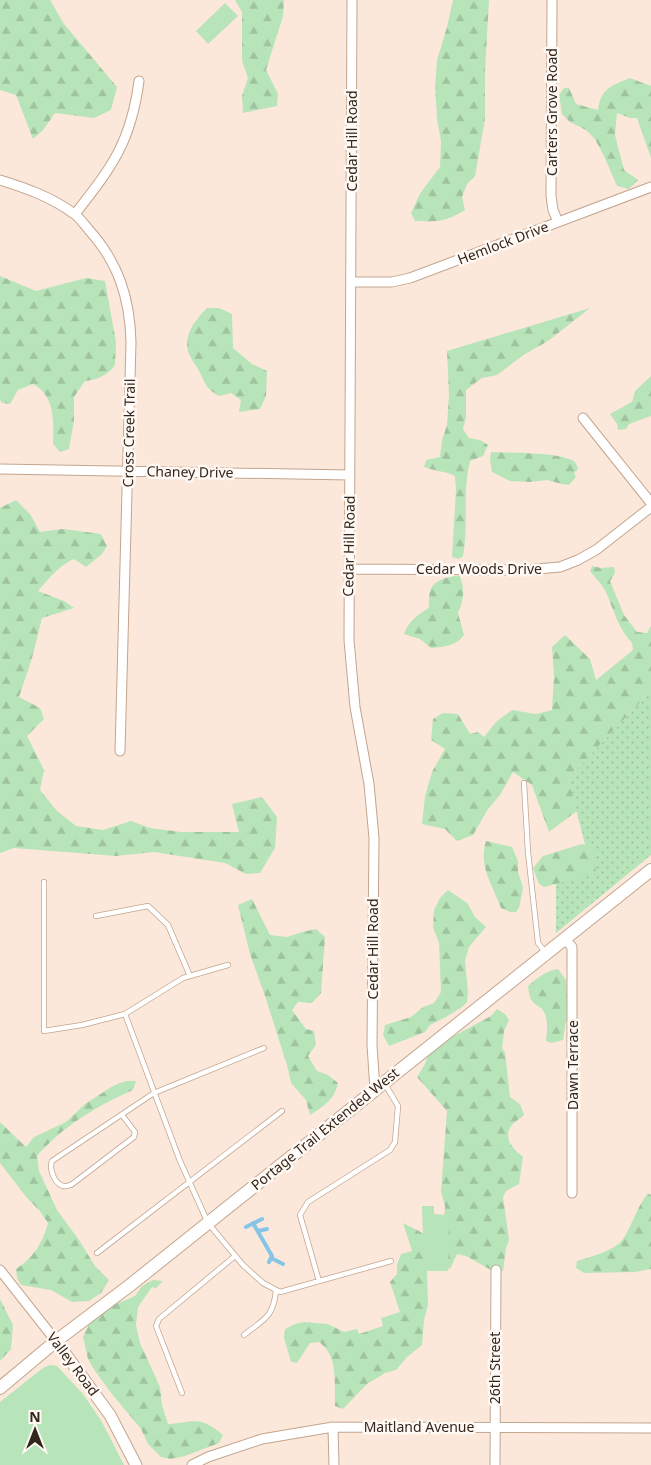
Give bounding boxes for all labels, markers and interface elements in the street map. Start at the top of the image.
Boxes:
street label: Carters Grove Road [542,48,561,176]
street label: Cedar Hill Road [342,90,361,192]
street label: Hemlock Drive [455,216,551,269]
street label: Cross Creek Trail [118,378,139,488]
street label: Chaney Drive [146,461,234,482]
street label: Cedar Hill Road [338,495,359,597]
street label: Cedar Woods Drive [416,559,542,578]
street label: Cedar Hill Road [363,898,382,1000]
street label: Dawn Terrace [563,1020,582,1110]
street label: Portage Trail Extended West [247,1063,403,1194]
street label: Valley Road [43,1328,104,1399]
street label: 26th Street [485,1332,504,1404]
north arrow [10,1405,60,1455]
text: N [29,1407,41,1426]
street label: Maitland Avenue [364,1417,474,1436]

